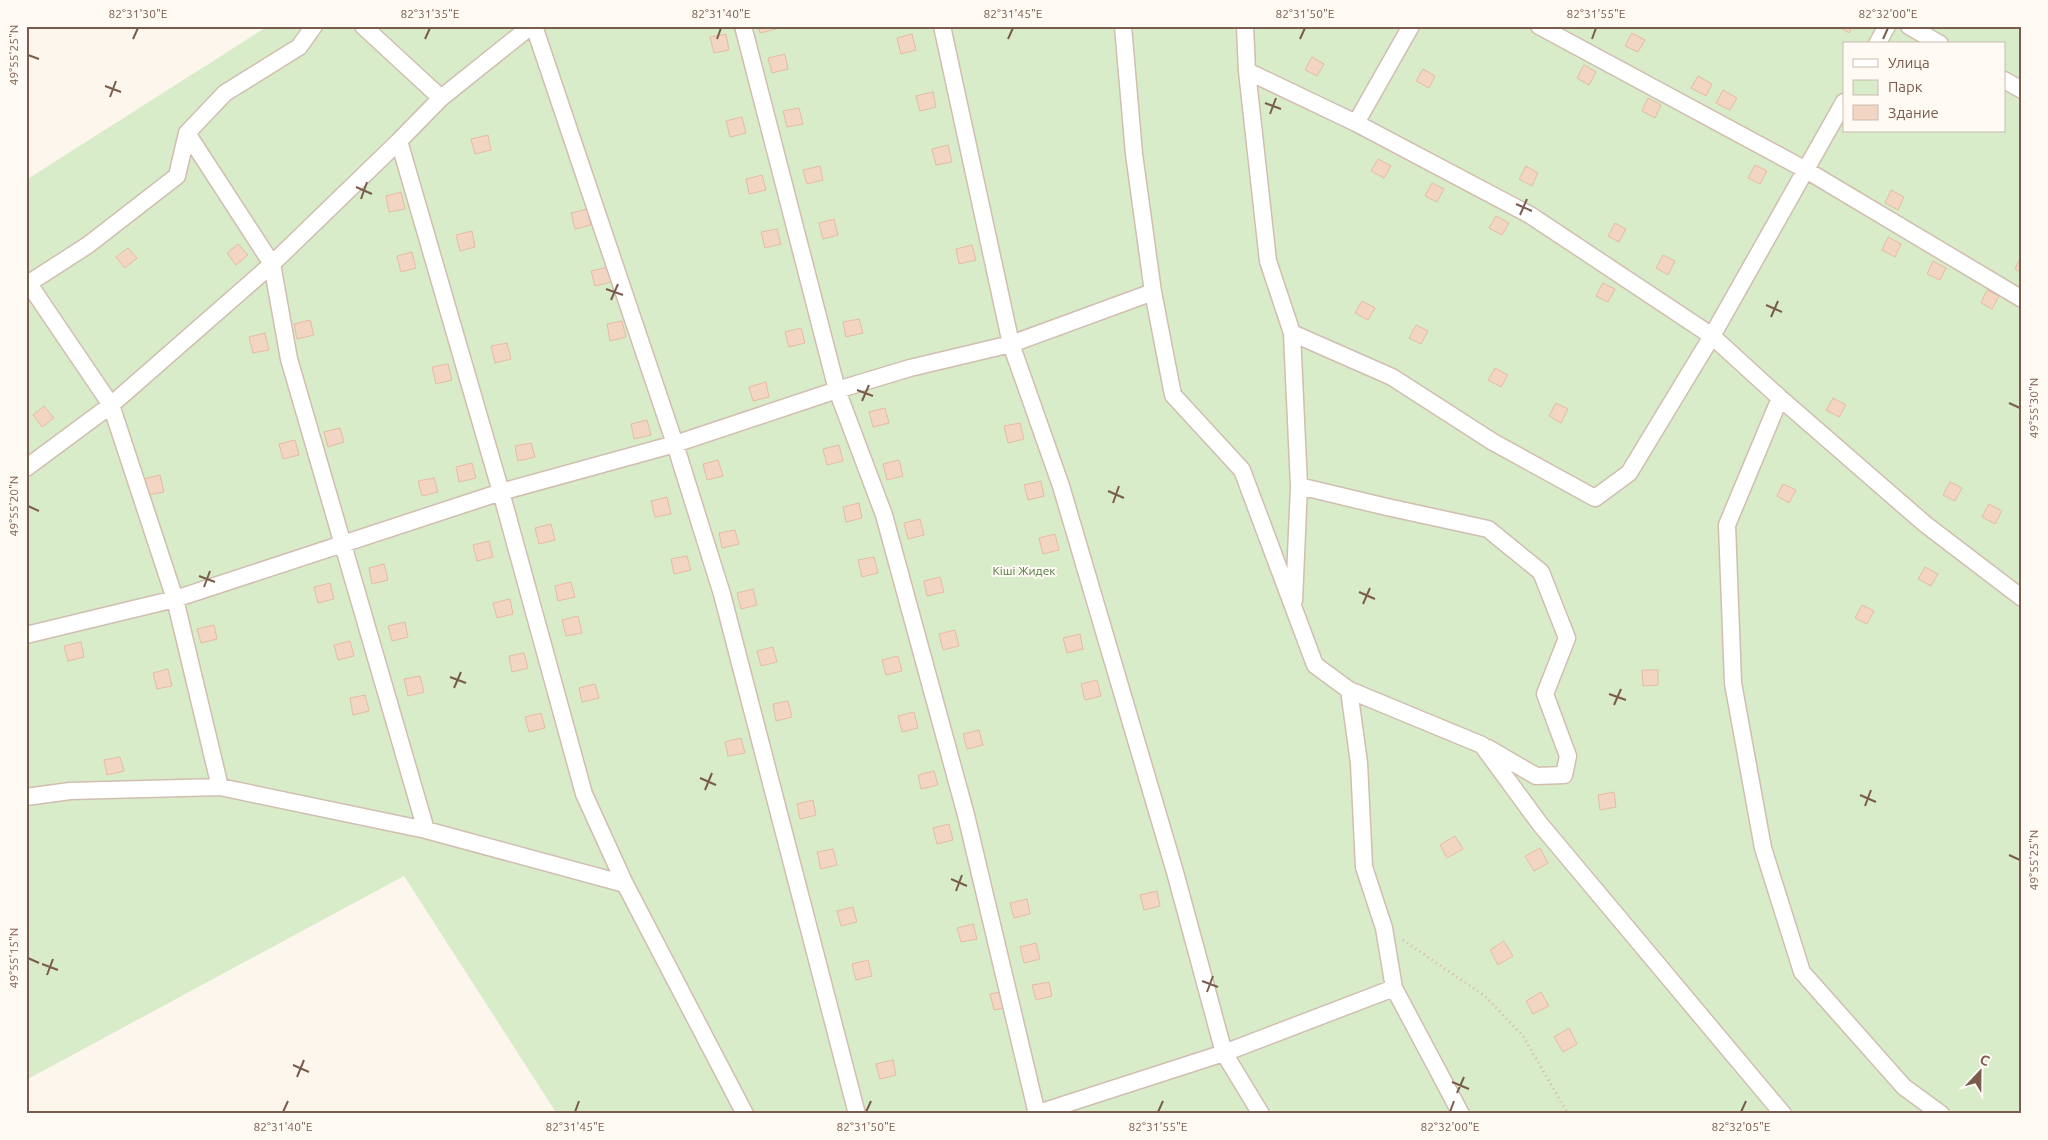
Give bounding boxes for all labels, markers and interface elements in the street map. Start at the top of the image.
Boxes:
text: 82°31'30"E [109,7,168,20]
text: 82°31'35"E [401,7,460,20]
text: 82°31'40"E [692,7,751,20]
text: 82°31'45"E [984,7,1043,20]
text: 82°31'50"E [1276,7,1335,20]
text: 82°31'55"E [1567,7,1626,20]
text: 82°32'00"E [1859,7,1918,20]
text: 49°55'25"N [7,25,20,85]
legend [1843,42,2006,132]
text: Улица [1888,54,1930,71]
text: Парк [1888,78,1923,95]
text: Здание [1888,104,1939,121]
text: 49°55'30"N [2027,378,2040,438]
text: 49°55'20"N [7,476,20,536]
park label: Кіші Жидек [993,564,1055,577]
text: 49°55'25"N [2027,830,2040,890]
text: 49°55'15"N [7,928,20,988]
north arrow [1956,1048,2006,1098]
text: С [1978,1051,1992,1069]
text: 82°31'40"E [254,1120,313,1133]
text: 82°31'45"E [546,1120,605,1133]
text: 82°31'50"E [837,1120,896,1133]
text: 82°31'55"E [1129,1120,1188,1133]
text: 82°32'00"E [1421,1120,1480,1133]
text: 82°32'05"E [1712,1120,1771,1133]

